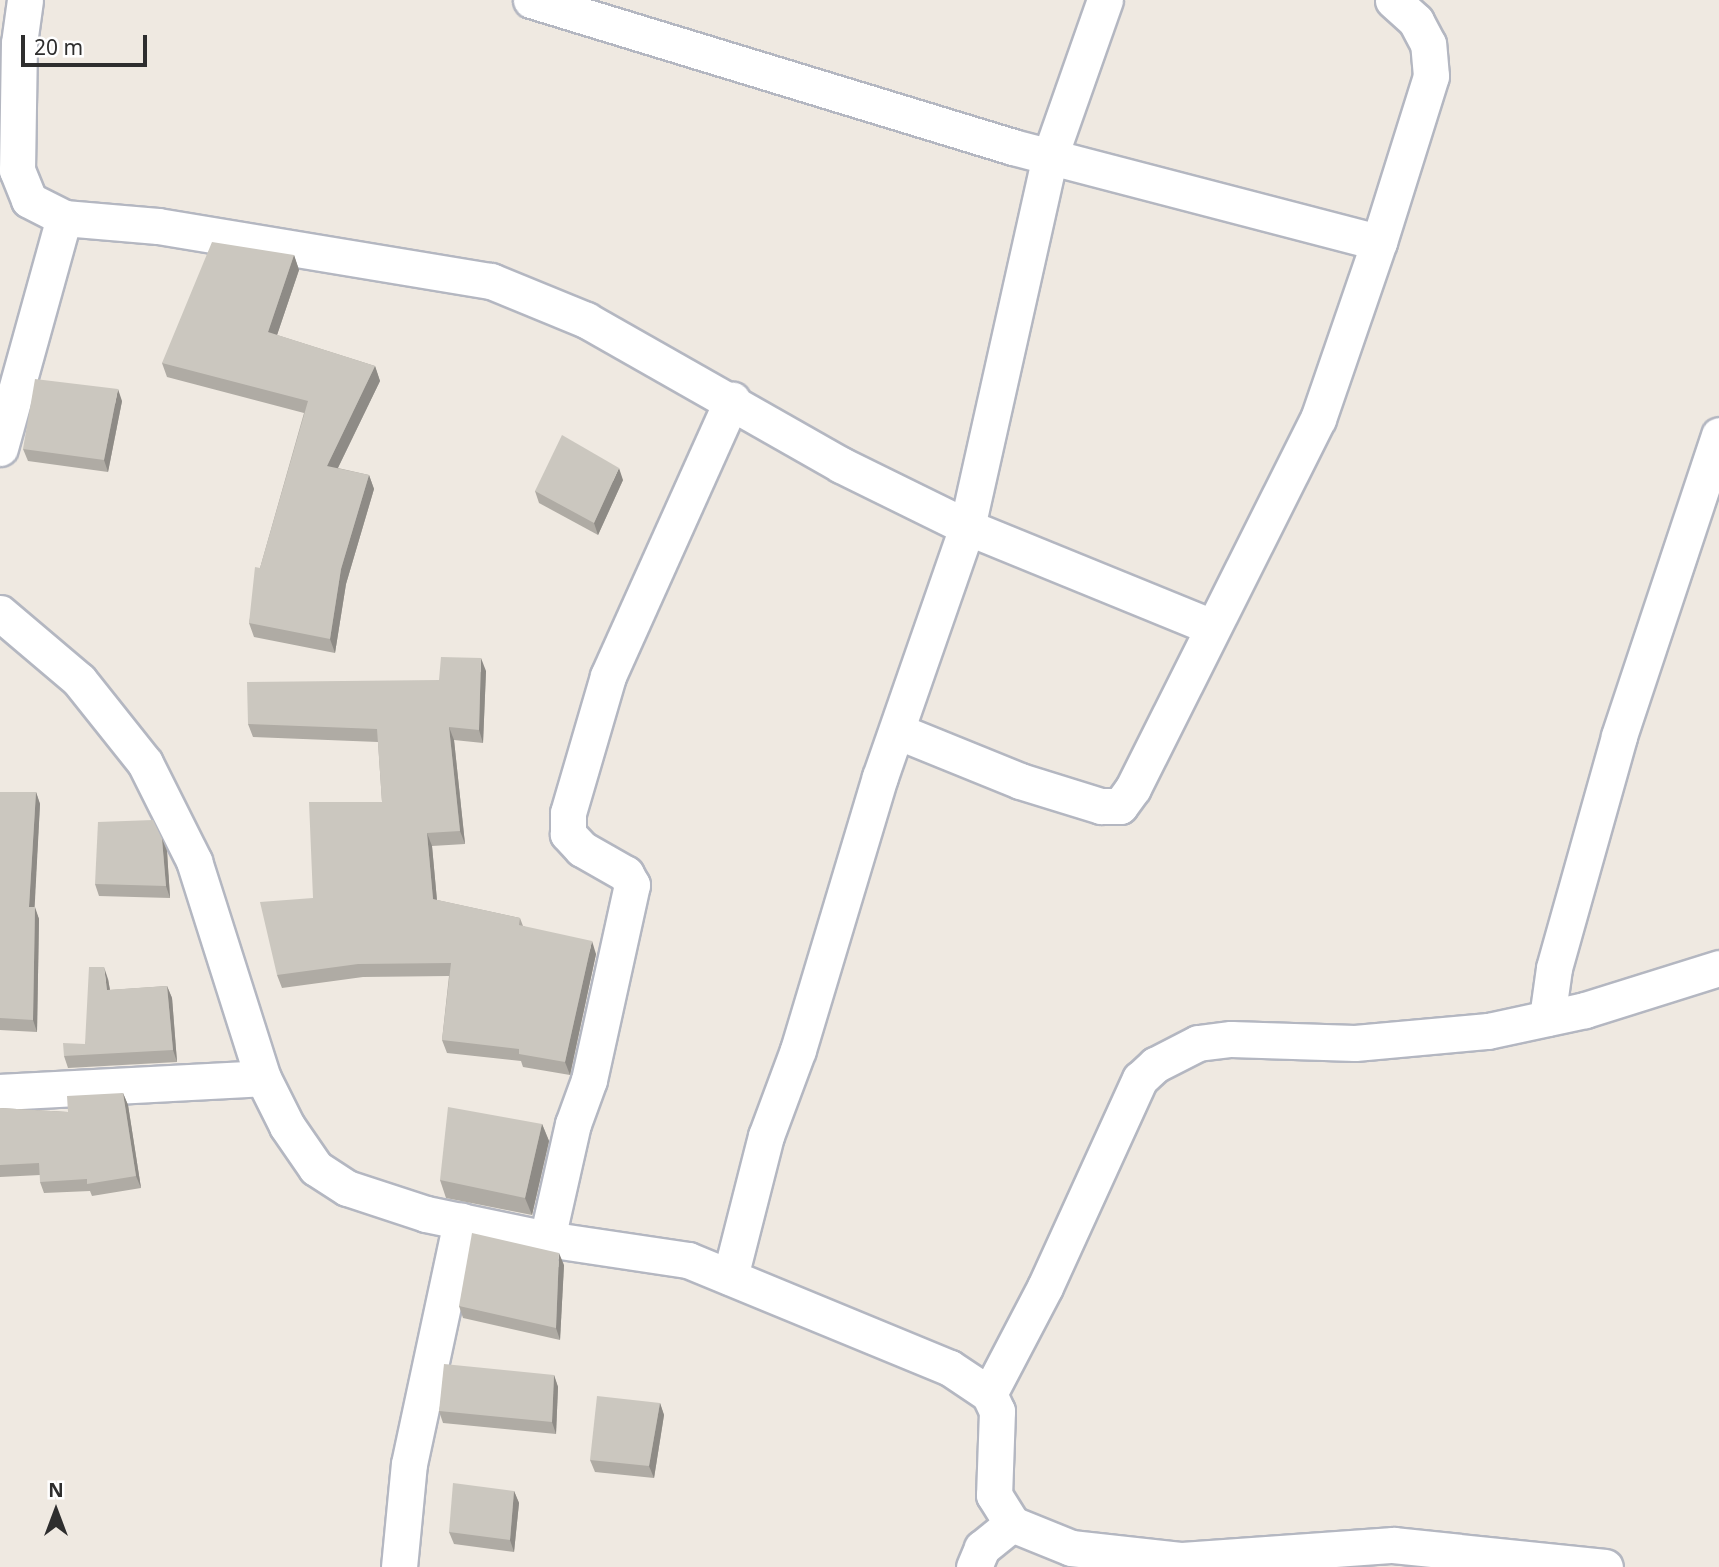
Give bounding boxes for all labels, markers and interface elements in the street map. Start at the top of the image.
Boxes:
scale bar [24,21,150,65]
text: 20 m [34,33,83,61]
north arrow [21,1476,91,1546]
text: N [48,1477,64,1503]

